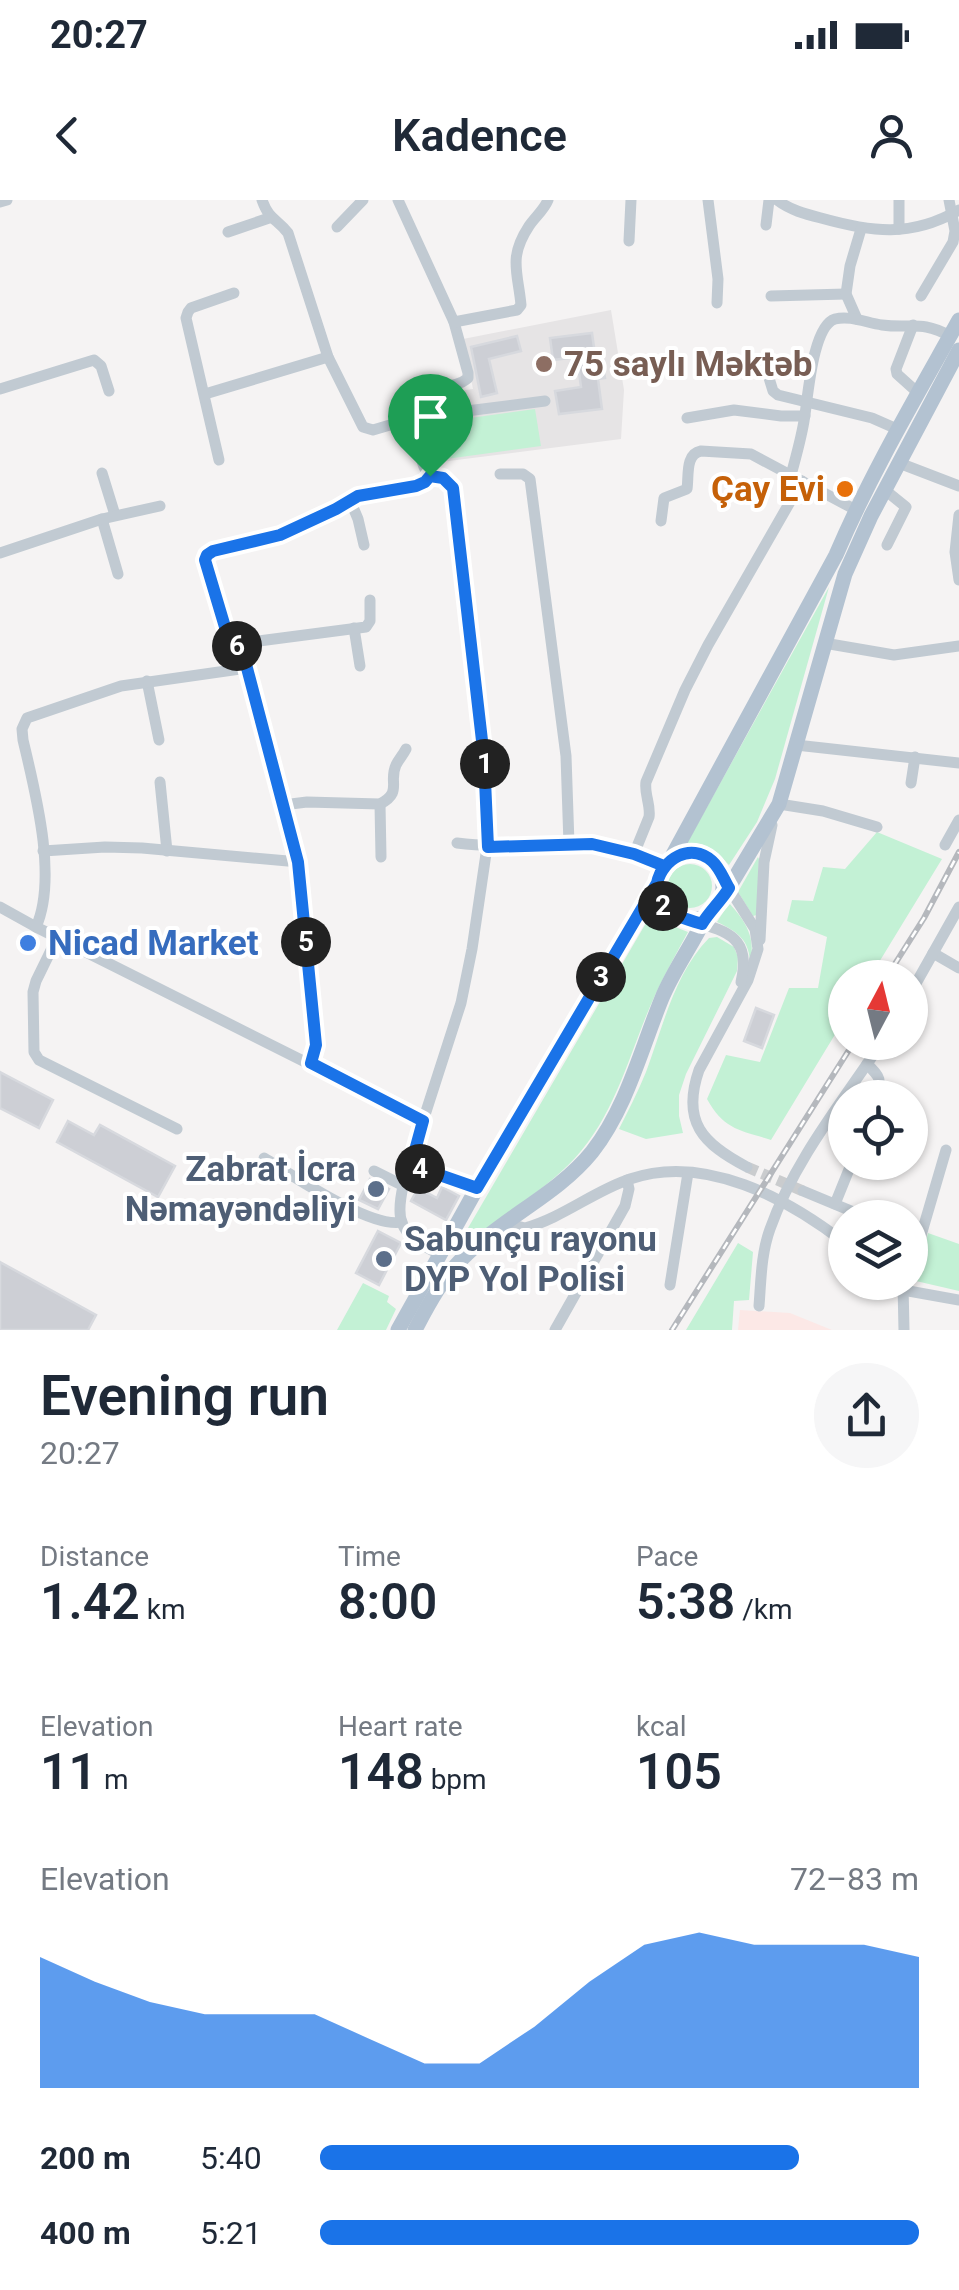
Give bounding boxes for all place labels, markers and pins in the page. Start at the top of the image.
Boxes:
place label: 75 saylı Məktəb [564,344,812,385]
marker: 75 saylı Məktəb [533,353,555,375]
pin [388,374,473,477]
place label: Çay Evi [711,469,825,510]
marker: Çay Evi [834,478,856,500]
pin: 6 [212,621,262,671]
pin: 1 [460,739,510,789]
pin: 2 [638,881,688,931]
pin: 5 [281,917,331,967]
place label: Nicad Market [48,923,259,964]
marker: Nicad Market [17,932,39,954]
pin: 3 [576,952,626,1002]
pin: 4 [395,1144,445,1194]
place label: Zabrat İcra Nəmayəndəliyi [125,1149,356,1230]
marker: Zabrat İcra Nəmayəndəliyi [365,1178,387,1200]
place label: Sabunçu rayonu DYP Yol Polisi [404,1219,657,1300]
marker: Sabunçu rayonu DYP Yol Polisi [373,1248,395,1270]

